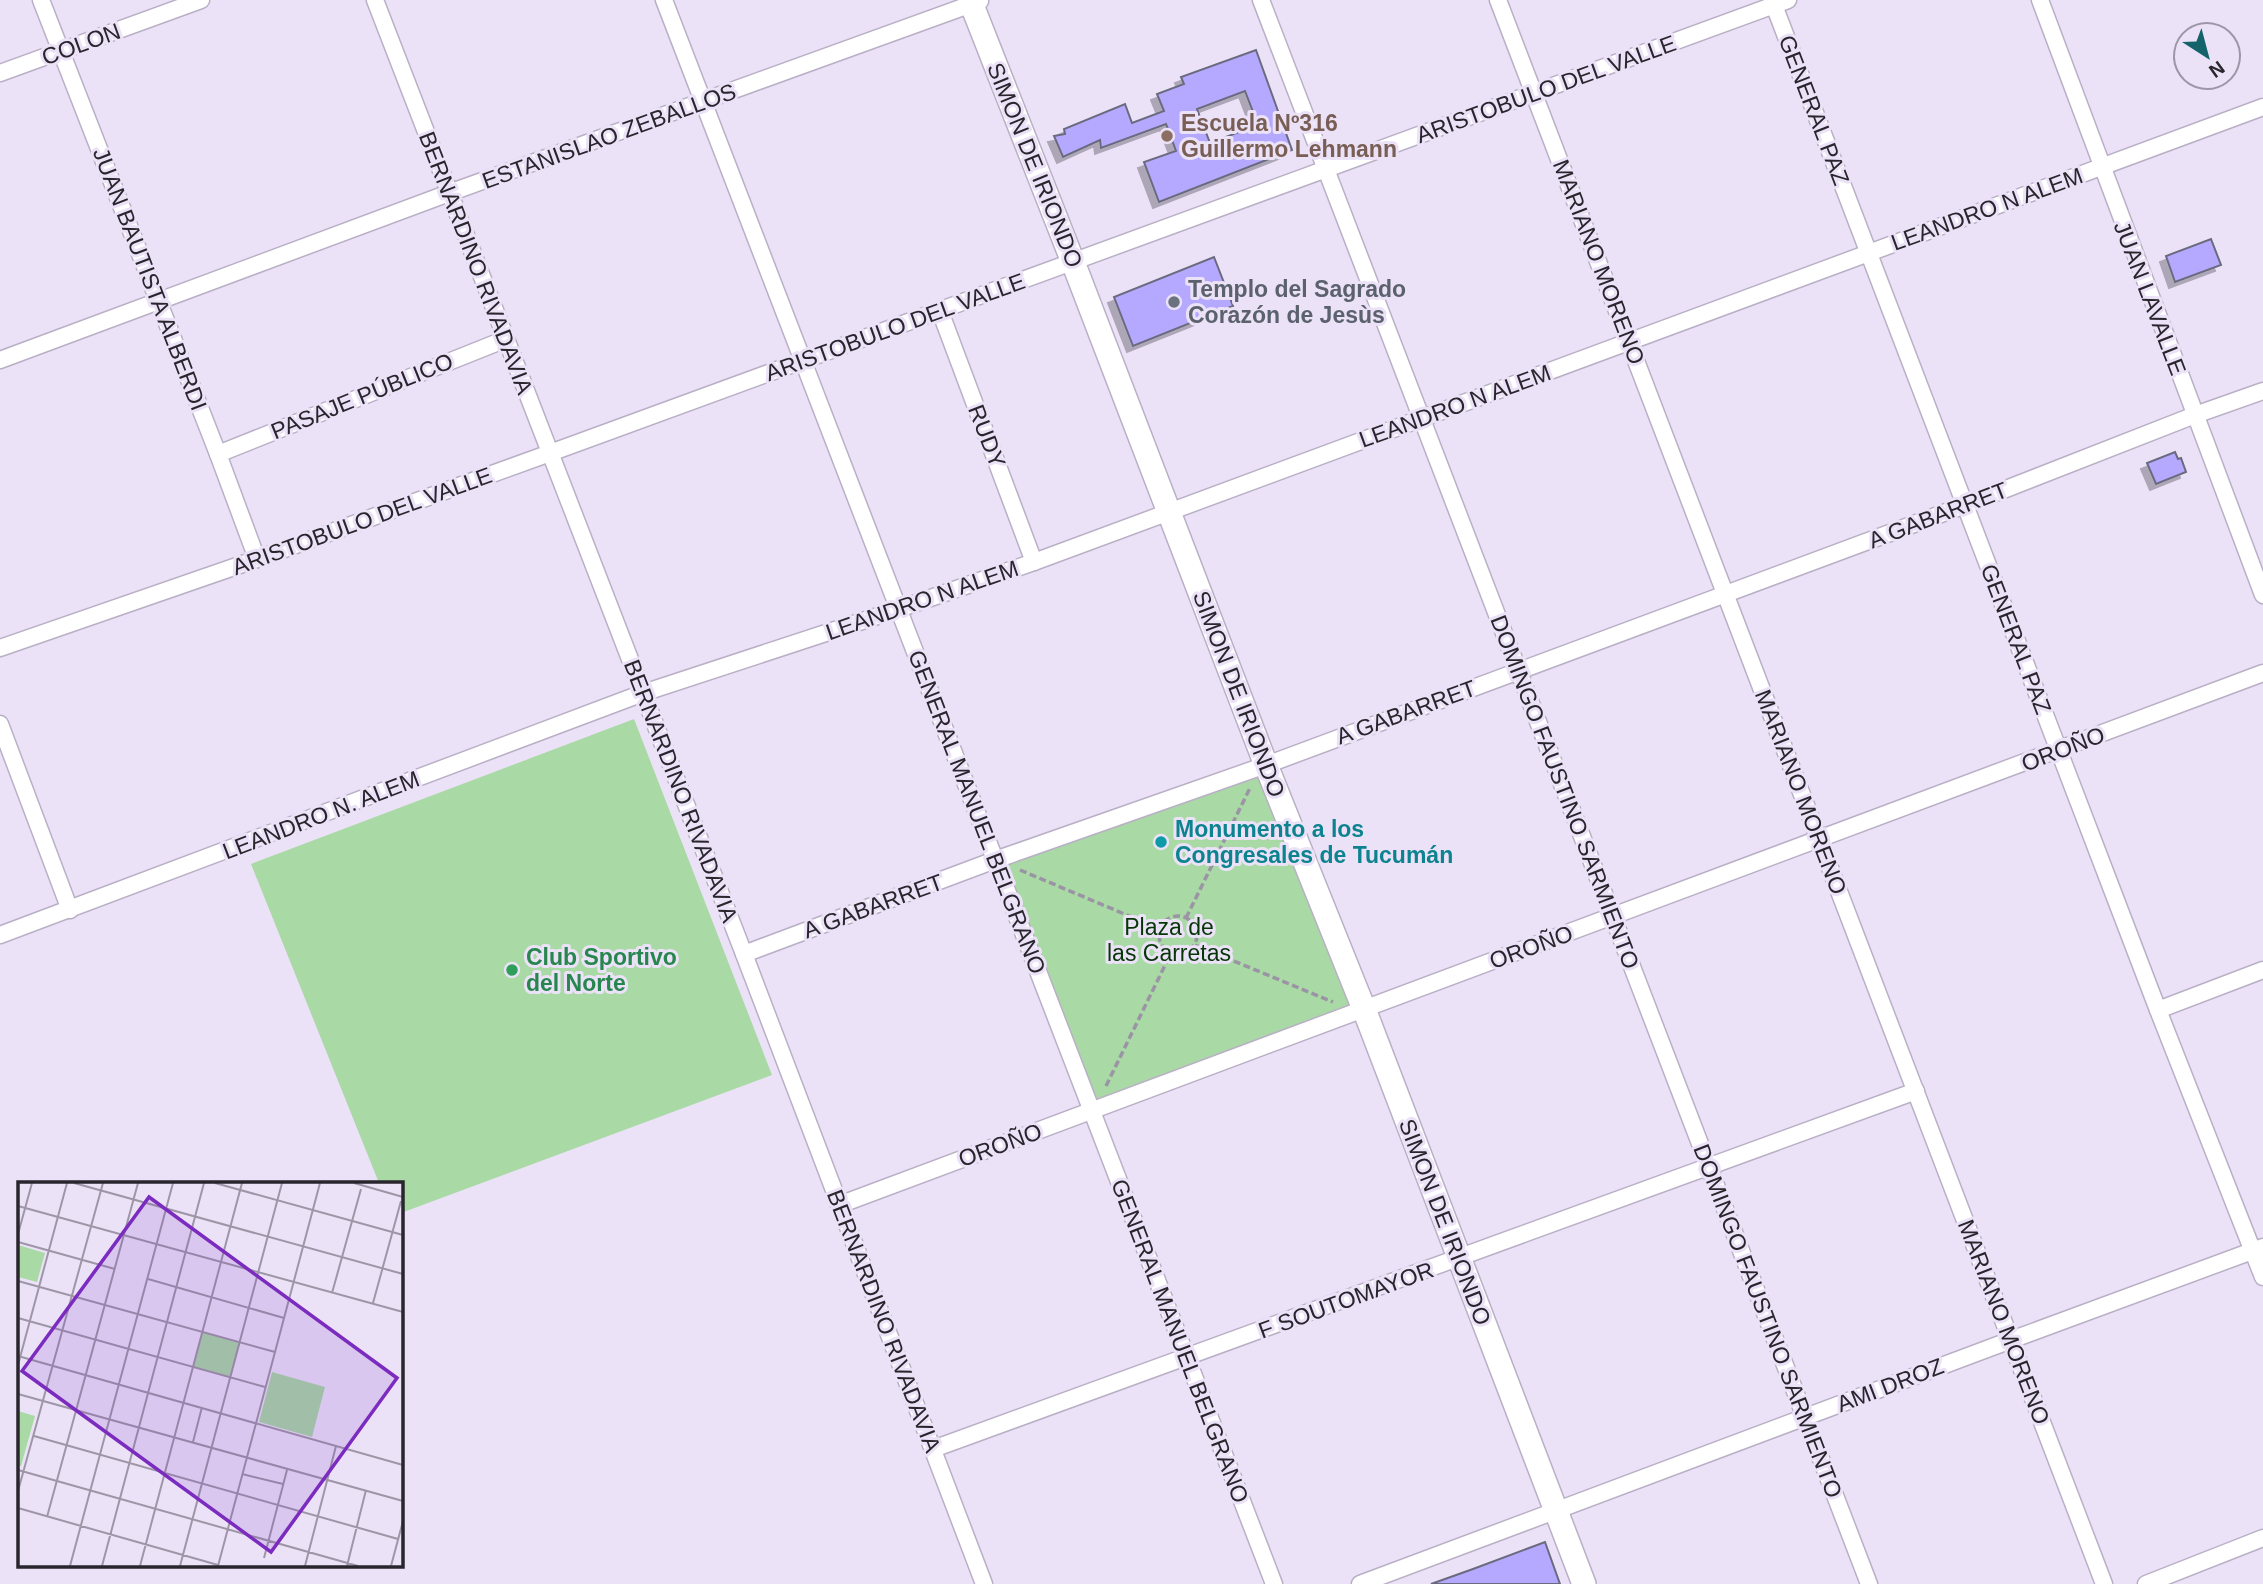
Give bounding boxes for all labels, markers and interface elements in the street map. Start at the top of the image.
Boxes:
street label: COLON [38,18,124,70]
north arrow [2172,21,2242,91]
street label: ARISTOBULO DEL VALLE [1413,30,1679,148]
street label: GENERAL PAZ [1773,31,1855,189]
text: N [2205,57,2228,82]
street label: SIMON DE IRIONDO [982,59,1088,271]
street label: ESTANISLAO ZEBALLOS [479,78,739,194]
place label: Escuela Nº316 Guillermo Lehmann [1181,110,1397,162]
street label: BERNARDINO RIVADAVIA [414,128,538,399]
marker: Escuela Nº316 Guillermo Lehmann [1159,128,1175,144]
street label: JUAN BAUTISTA ALBERDI [88,144,212,414]
street label: MARIANO MORENO [1548,156,1650,368]
street label: LEANDRO N ALEM [1888,162,2086,256]
street label: JUAN LAVALLE [2109,217,2191,379]
street label: ARISTOBULO DEL VALLE [762,268,1028,386]
place label: Templo del Sagrado Corazón de Jesùs [1188,276,1406,328]
marker: Templo del Sagrado Corazón de Jesùs [1166,294,1182,310]
street label: PASAJE PÚBLICO [267,348,457,444]
street label: LEANDRO N ALEM [1356,359,1554,453]
street label: RUDY [963,401,1011,471]
street label: ARISTOBULO DEL VALLE [229,462,495,580]
street label: A GABARRET [1865,477,2011,553]
street label: LEANDRO N ALEM [822,555,1022,645]
street label: GENERAL PAZ [1975,560,2057,718]
street label: SIMON DE IRIONDO [1188,587,1290,801]
street label: DOMINGO FAUSTINO SARMIENTO [1485,612,1645,972]
street label: GENERAL MANUEL BELGRANO [903,646,1051,978]
street label: BERNARDINO RIVADAVIA [619,656,743,927]
street label: A GABARRET [1332,675,1480,749]
street label: MARIANO MORENO [1750,686,1852,898]
street label: OROÑO [2018,721,2108,777]
street label: LEANDRO N. ALEM [219,766,423,864]
place label: Monumento a los Congresales de Tucumán [1175,816,1453,868]
marker: Monumento a los Congresales de Tucumán [1153,834,1169,850]
street label: A GABARRET [799,869,947,943]
park label: Plaza de las Carretas [1107,914,1231,966]
street label: OROÑO [1486,920,1576,974]
place label: Club Sportivo del Norte [526,944,677,996]
marker: Club Sportivo del Norte [504,962,520,978]
street label: SIMON DE IRIONDO [1394,1115,1496,1329]
street label: OROÑO [955,1118,1045,1172]
street label: DOMINGO FAUSTINO SARMIENTO [1688,1141,1848,1501]
street label: GENERAL MANUEL BELGRANO [1106,1175,1254,1507]
inset map [18,1182,402,1566]
street label: BERNARDINO RIVADAVIA [822,1186,946,1457]
street label: MARIANO MORENO [1953,1216,2055,1428]
street label: F SOUTOMAYOR [1255,1256,1437,1344]
street label: AMI DROZ [1833,1353,1947,1417]

